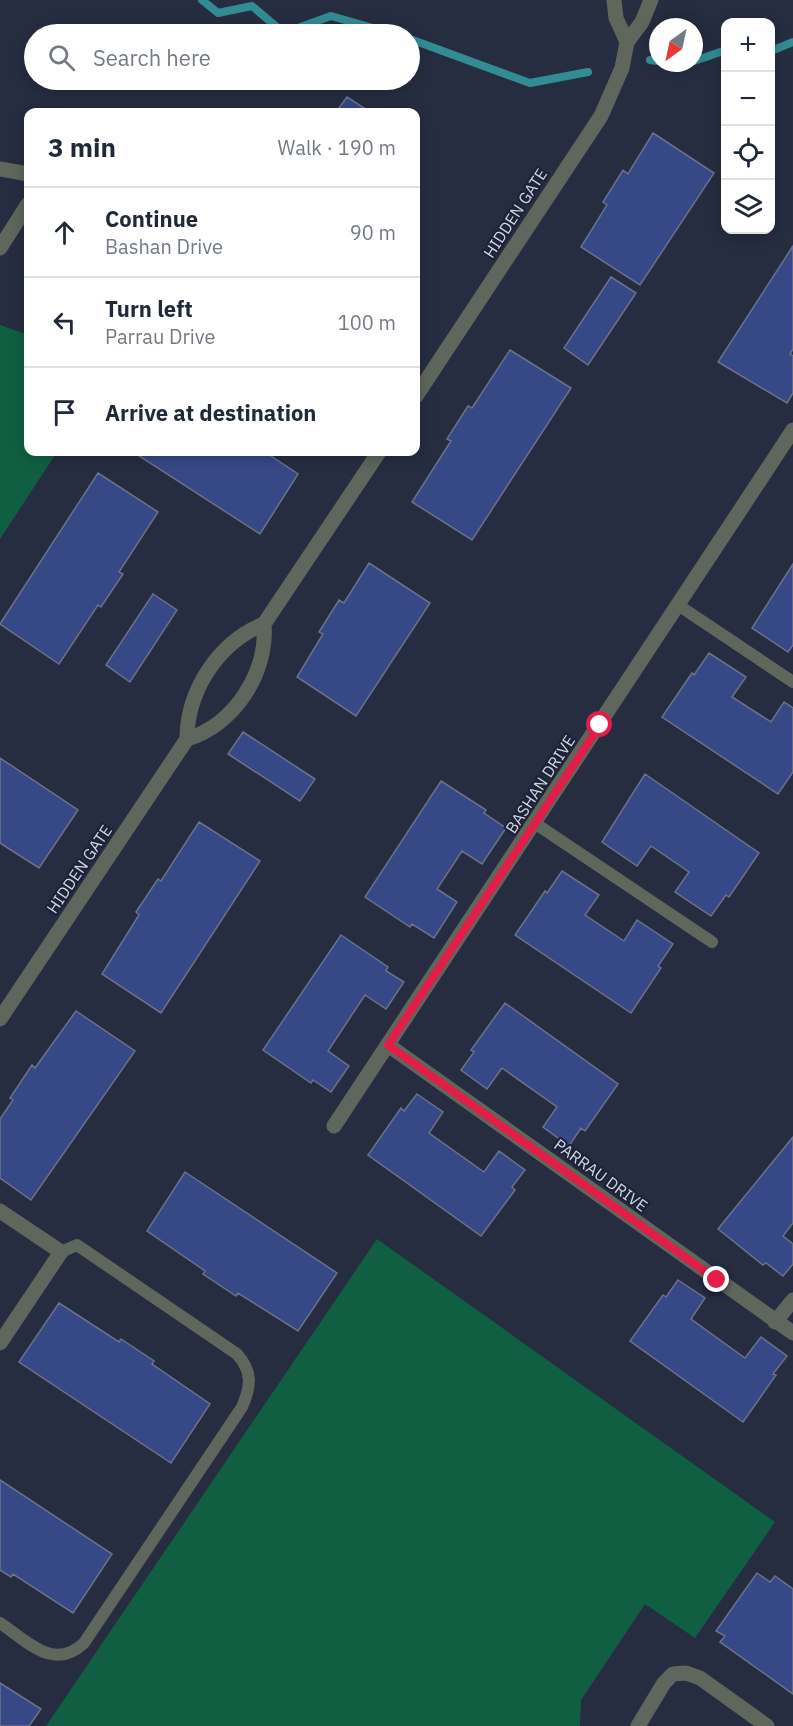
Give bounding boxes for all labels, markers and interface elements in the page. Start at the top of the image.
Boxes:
north arrow [649,18,703,72]
map controls [721,18,775,234]
button: + [721,18,775,72]
search box [24,24,420,90]
icon: search [45,41,78,74]
text: Search here [93,43,211,72]
button: − [721,72,775,126]
button: locate [721,126,775,180]
text: 3 min [48,130,116,164]
text: Walk · 190 m [278,134,396,161]
street label: HIDDEN GATE [479,165,551,261]
button: layers [721,180,775,234]
text: Continue [105,204,198,233]
icon: ahead [48,216,81,249]
text: 90 m [350,219,396,246]
text: Bashan Drive [105,233,223,260]
text: Turn left [105,294,193,323]
icon: left [48,306,81,339]
text: 100 m [338,309,396,336]
text: Parrau Drive [105,323,215,350]
icon: arrive [48,396,81,429]
text: Arrive at destination [105,398,316,427]
route start [586,711,612,737]
street label: BASHAN DRIVE [501,731,579,837]
street label: HIDDEN GATE [42,821,116,917]
street label: PARRAU DRIVE [550,1134,652,1216]
route end [703,1266,729,1292]

